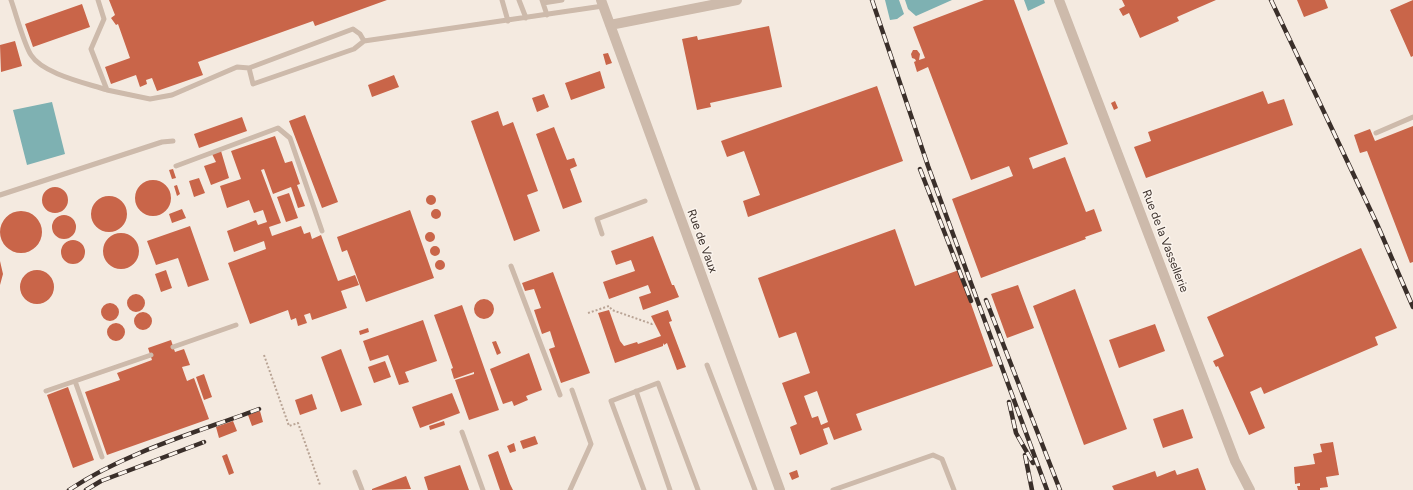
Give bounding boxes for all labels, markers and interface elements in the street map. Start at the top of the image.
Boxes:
street label: Rue de la Vassellerie [1139,188,1191,294]
street label: Rue de Vaux [684,207,720,275]

